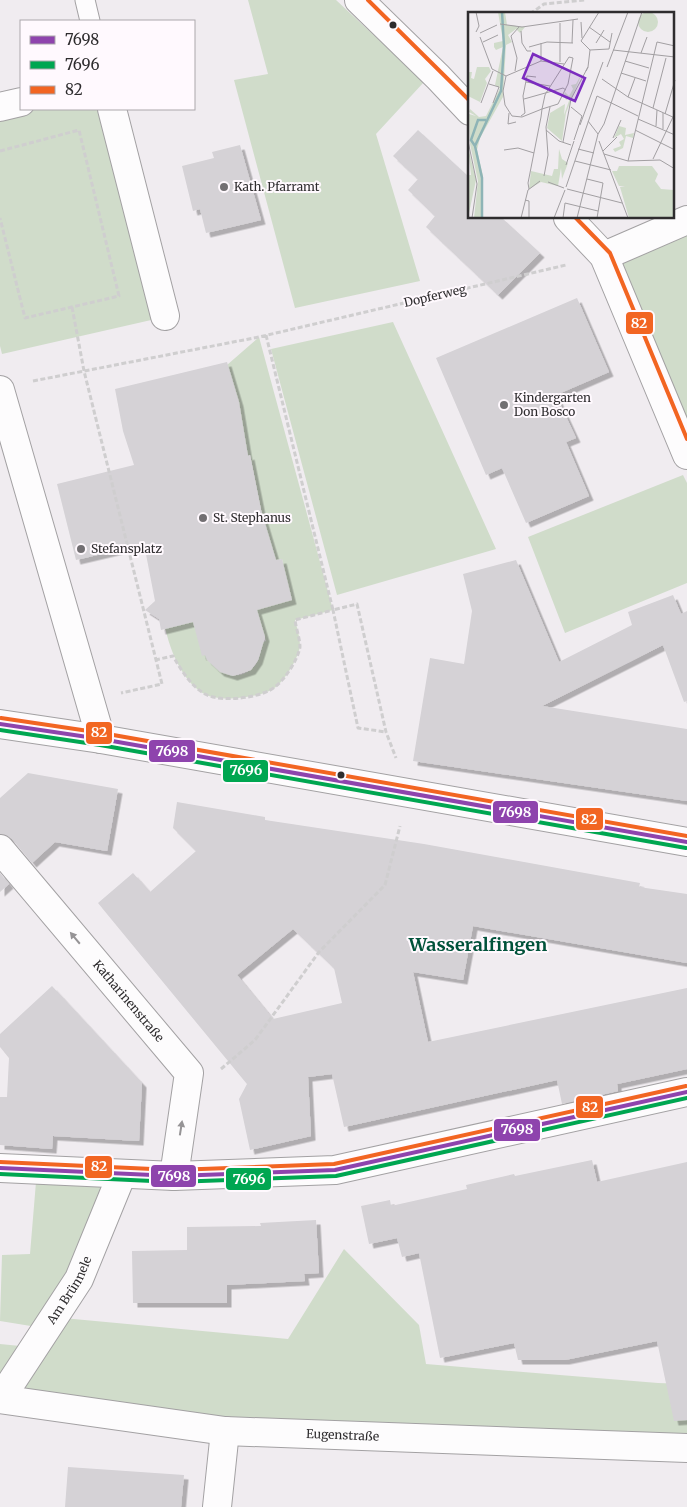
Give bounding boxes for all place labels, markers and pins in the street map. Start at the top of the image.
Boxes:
unlabelled marker [388,20,398,30]
place label: Kath. Pfarramt [234,179,320,194]
marker: Kath. Pfarramt [218,181,230,193]
place label: Kindergarten Don Bosco [514,390,591,419]
marker: Kindergarten Don Bosco [498,399,510,411]
place label: St. Stephanus [213,510,291,525]
marker: St. Stephanus [197,512,209,524]
place label: Stefansplatz [91,541,163,556]
marker: Stefansplatz [75,543,87,555]
unlabelled marker [336,770,346,780]

